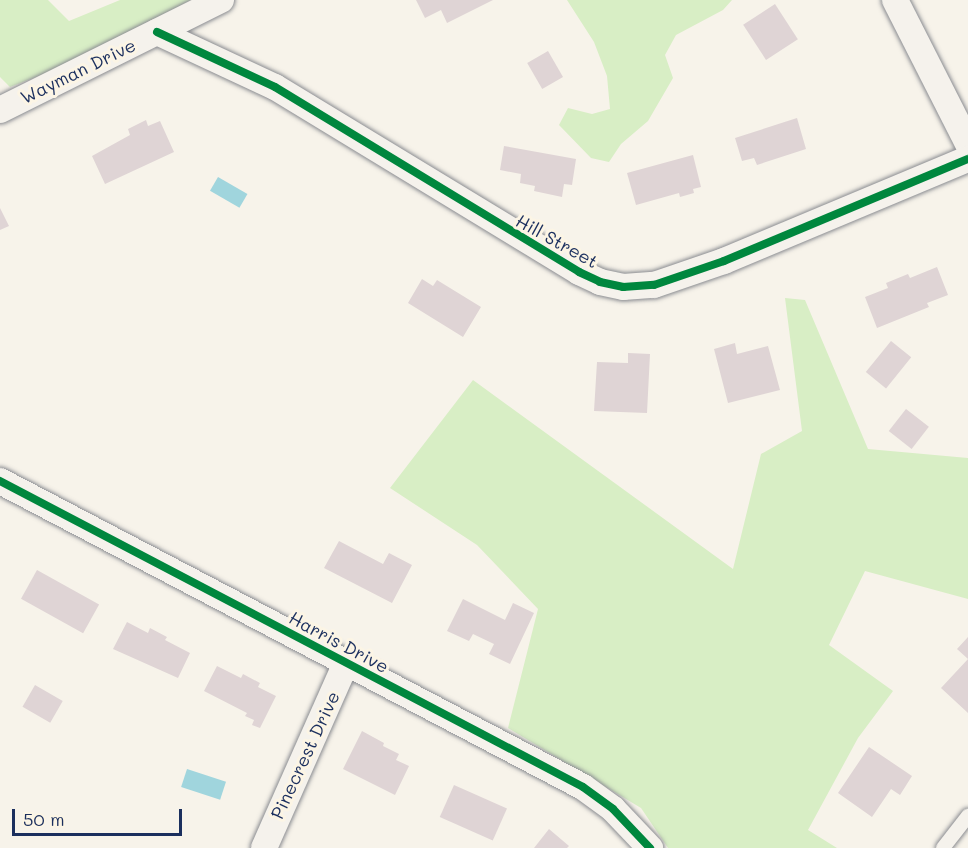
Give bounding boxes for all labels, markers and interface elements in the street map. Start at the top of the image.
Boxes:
street label: Wayman Drive [17,34,139,108]
street label: Hill Street [512,210,602,272]
street label: Harris Drive [285,607,393,677]
street label: Pinecrest Drive [266,688,344,822]
scale bar [15,797,184,835]
text: 50 m [23,807,65,831]

